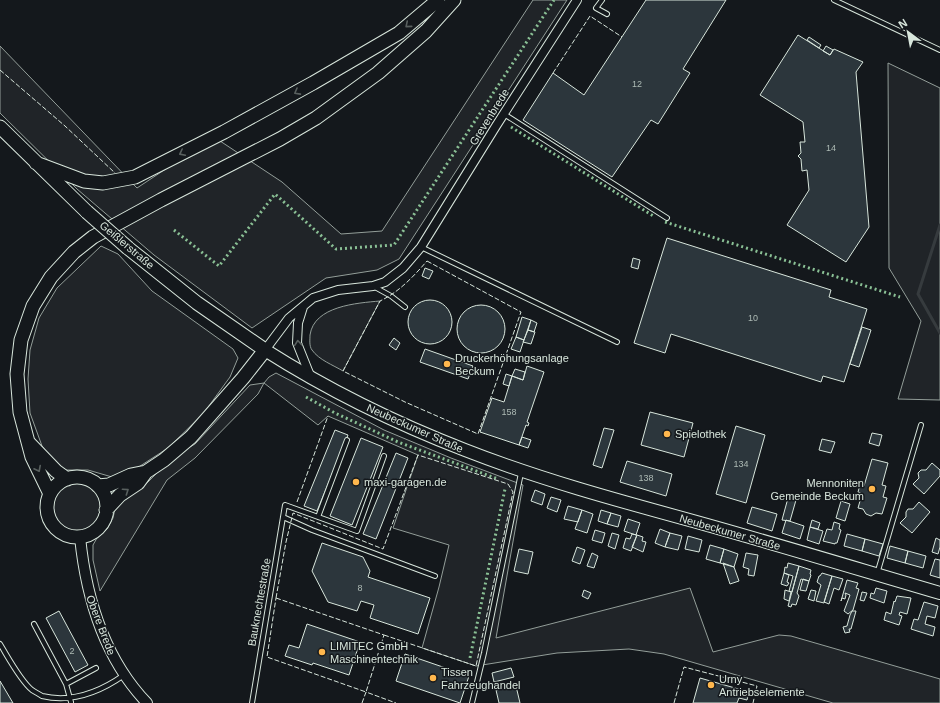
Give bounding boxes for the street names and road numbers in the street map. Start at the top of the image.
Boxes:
street label: Grevenbrede [467,87,511,147]
street label: Geißlerstraße [97,219,157,271]
street label: Neubeckumer Straße [365,401,465,455]
street label: Neubeckumer Straße [678,512,782,552]
street label: Bauknechtestraße [245,557,273,647]
street label: Obere Brede [84,593,118,657]

